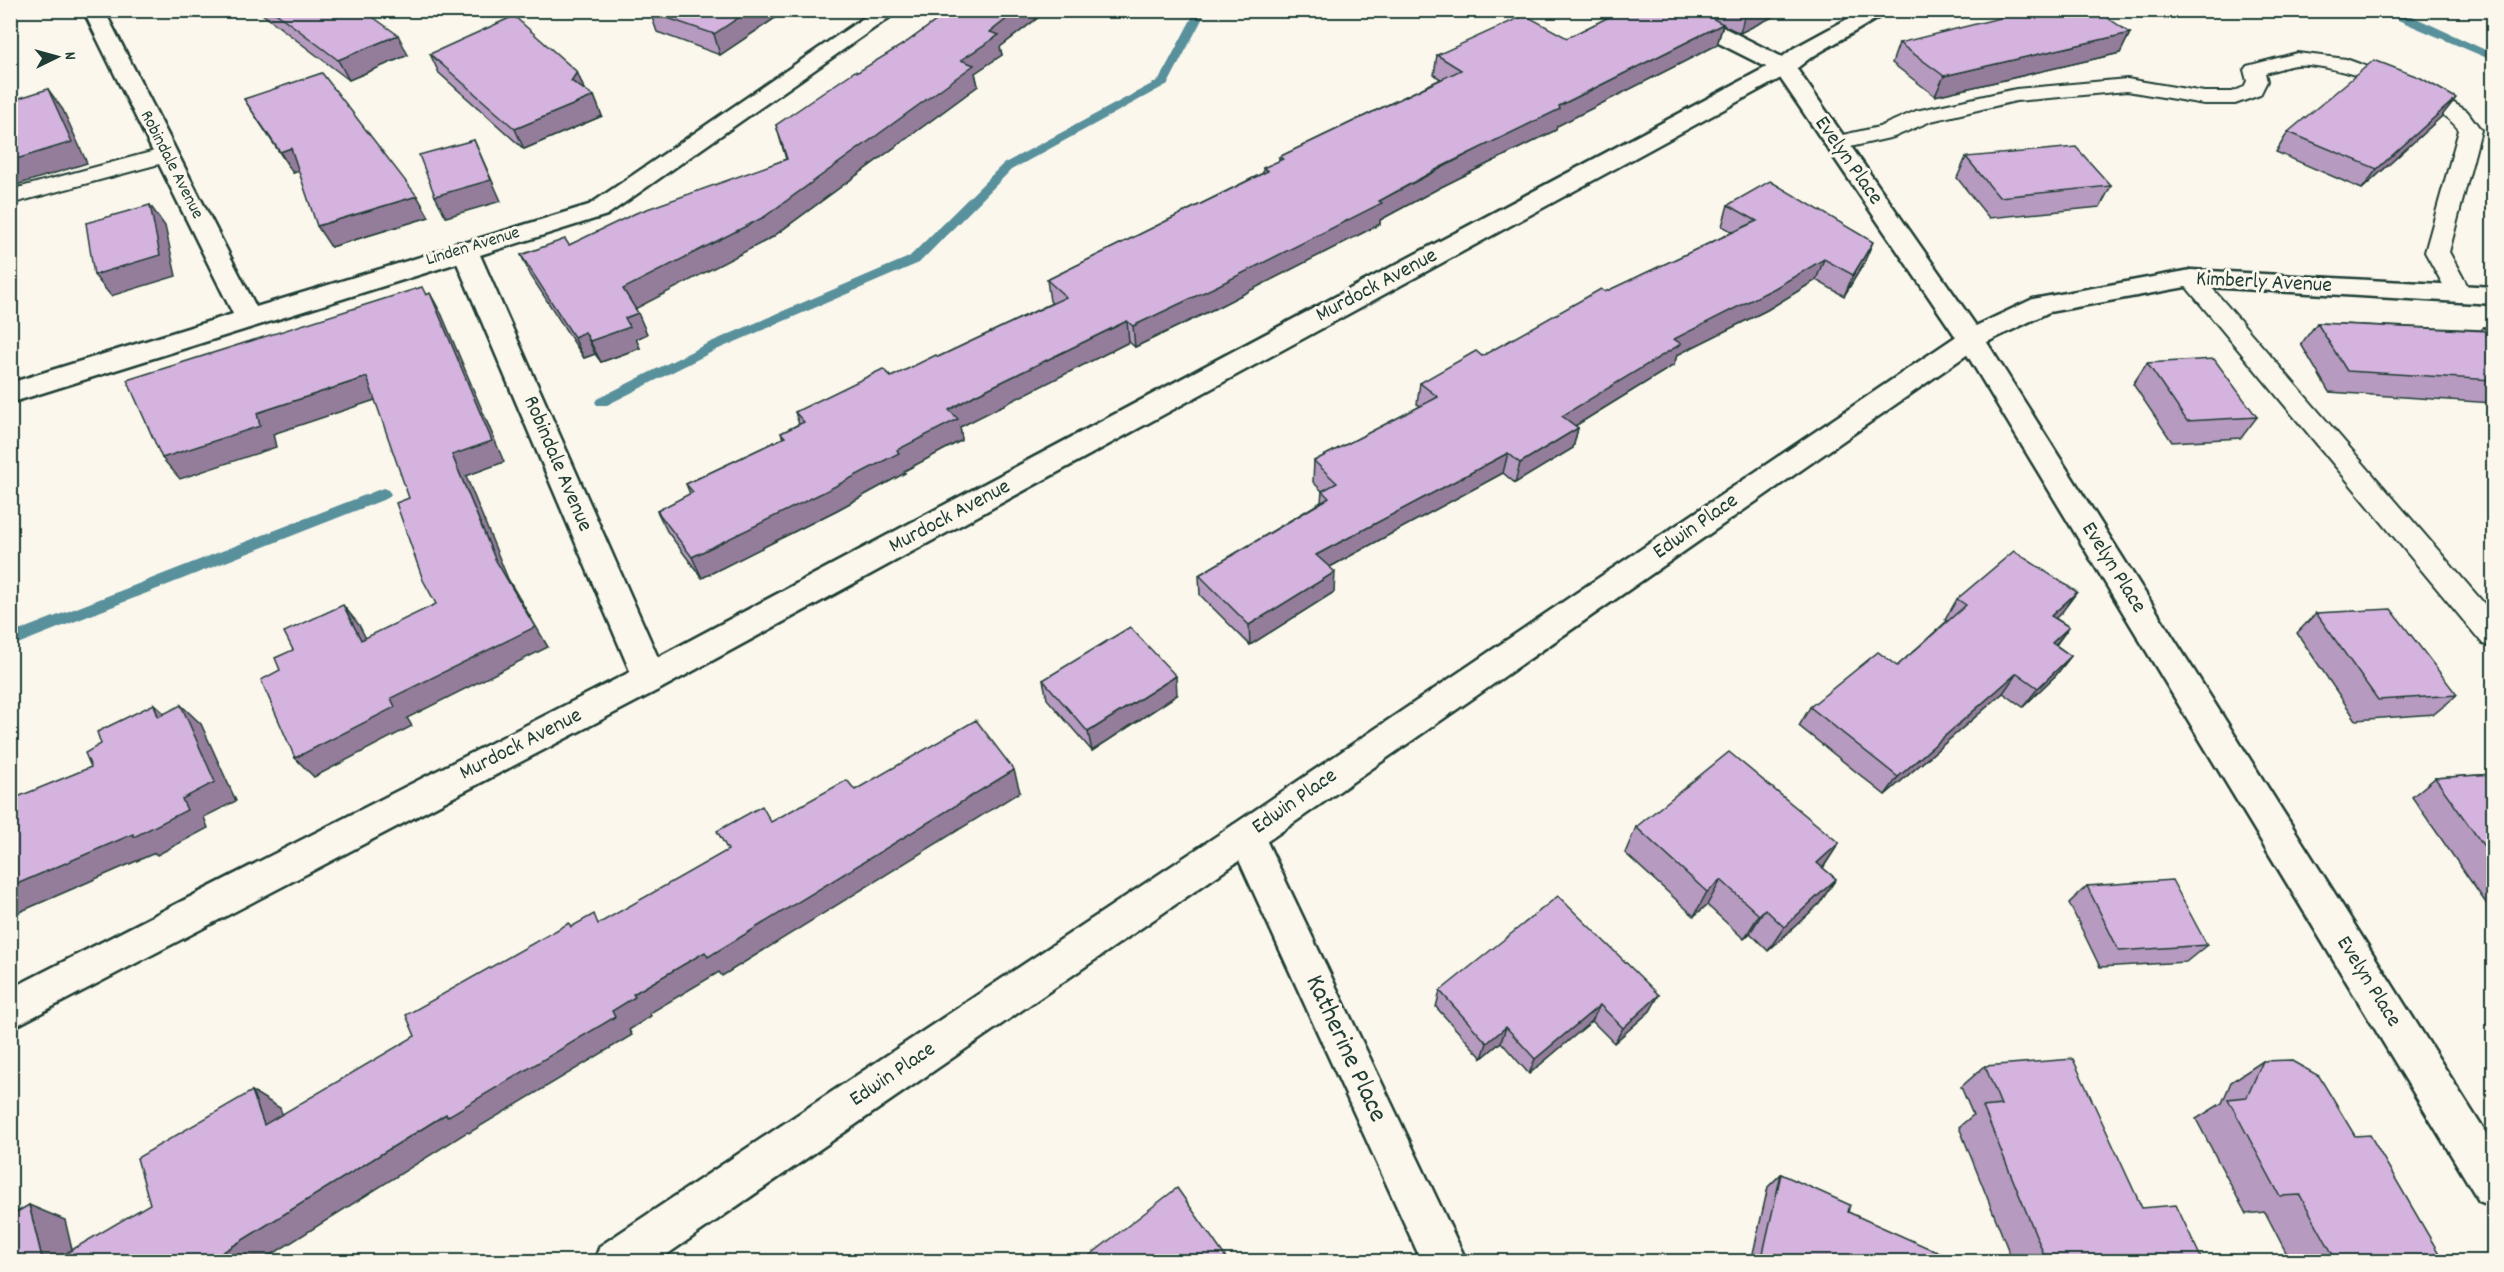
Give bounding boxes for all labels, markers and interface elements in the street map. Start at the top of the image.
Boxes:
north arrow [27,27,87,87]
text: N [58,51,81,61]
street label: Robindale Avenue [133,106,209,224]
street label: Evelyn Place [1806,110,1890,212]
street label: Linden Avenue [423,221,523,273]
street label: Murdock Avenue [1311,241,1443,331]
street label: Kimberly Avenue [2195,264,2333,302]
street label: Robindale Avenue [514,391,600,537]
street label: Murdock Avenue [884,472,1016,562]
street label: Edwin Place [1647,486,1745,568]
street label: Evelyn Place [2073,516,2153,620]
street label: Murdock Avenue [454,701,588,789]
street label: Edwin Place [1246,761,1344,843]
street label: Evelyn Place [2328,930,2408,1034]
street label: Katherine Place [1294,969,1396,1129]
street label: Edwin Place [844,1035,942,1115]

